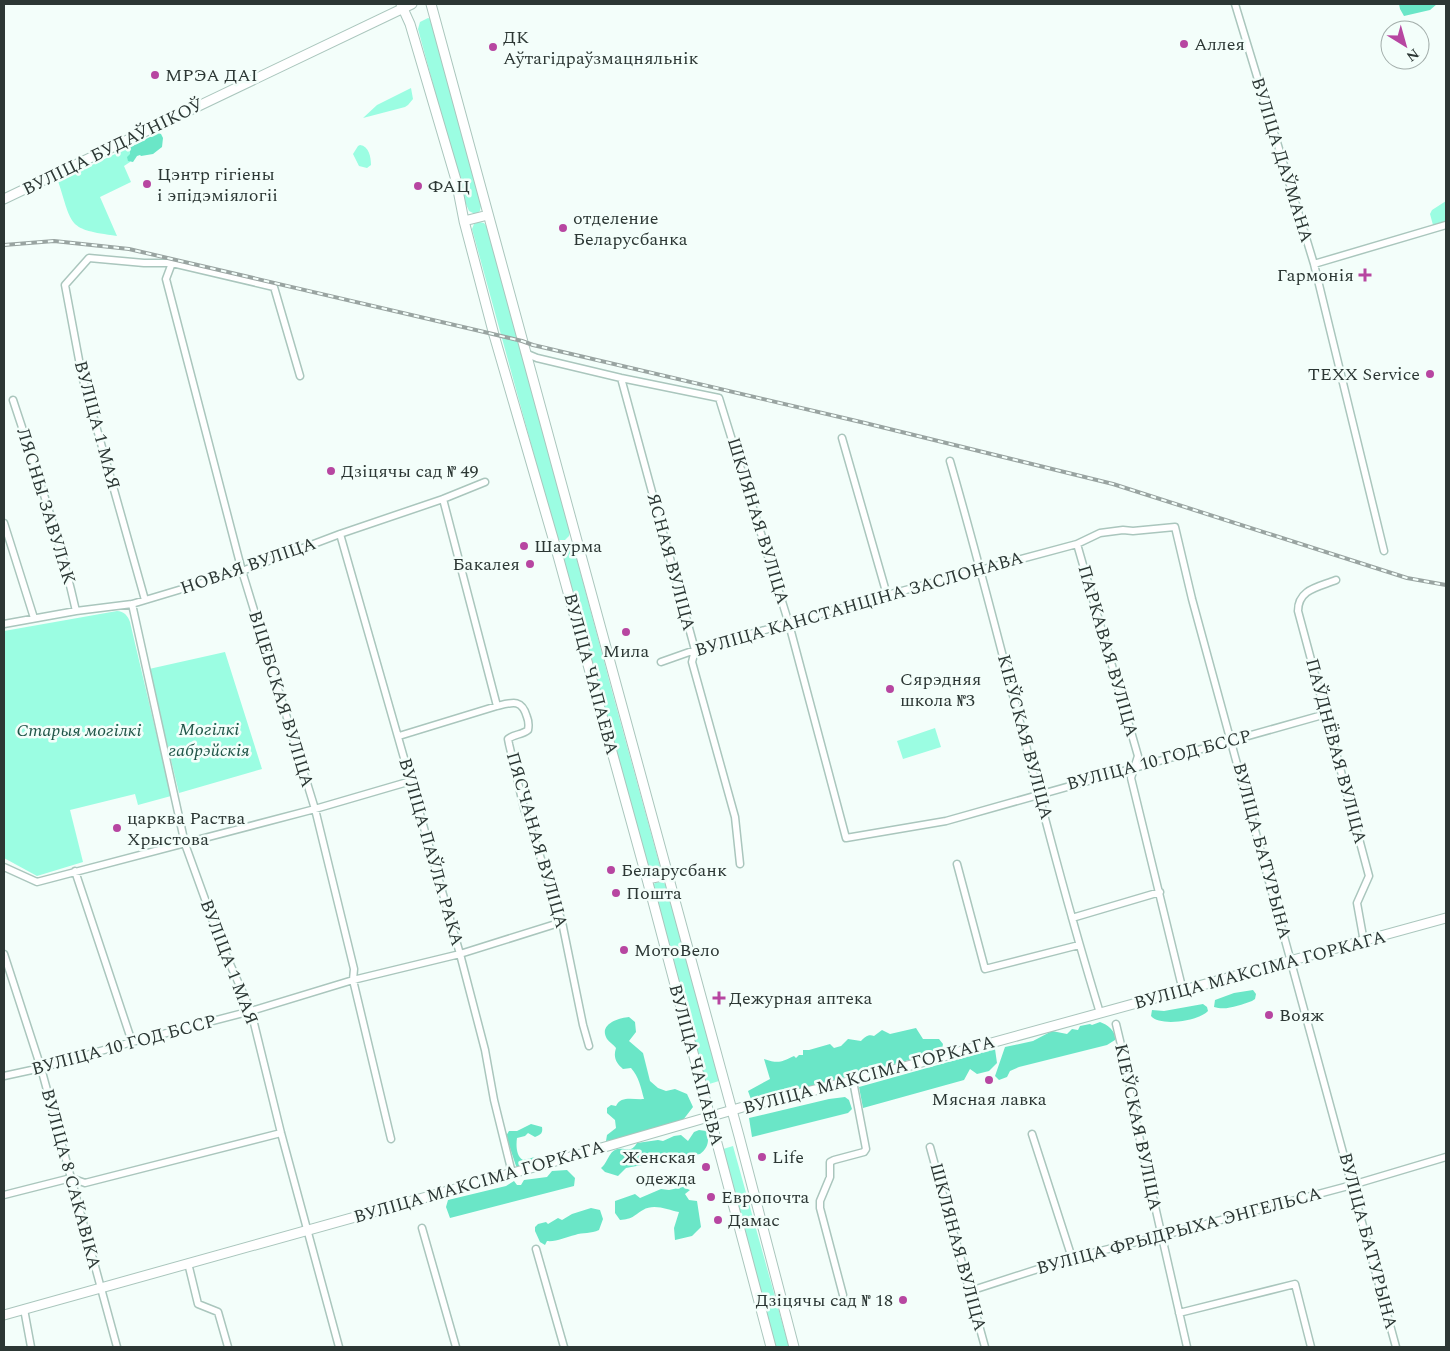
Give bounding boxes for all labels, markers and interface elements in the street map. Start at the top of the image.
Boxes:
north arrow [1380,20,1430,70]
place label: ДК Аўтагідраўзмацняльнік [503,24,699,72]
place label: Аллея [1194,31,1245,58]
marker: Аллея [1178,38,1190,50]
marker: ДК Аўтагідраўзмацняльнік [487,41,499,53]
text: N [1402,43,1423,67]
place label: МРЭА ДАІ [165,62,258,89]
marker: МРЭА ДАІ [149,69,161,81]
street label: ВУЛІЦА ДАЎМАНА [1244,74,1320,246]
street label: ВУЛІЦА БУДАЎНІКОЎ [18,91,208,203]
place label: Цэнтр гігіены і эпідэміялогіі [157,161,278,209]
place label: ФАЦ [428,173,470,200]
marker: Цэнтр гігіены і эпідэміялогіі [141,178,153,190]
marker: ФАЦ [412,180,424,192]
place label: отделение Беларусбанка [573,205,688,253]
marker: отделение Беларусбанка [557,222,569,234]
place label: Гармонія [1277,262,1354,289]
marker: Гармонія [1358,268,1372,282]
street label: ВУЛІЦА 1 МАЯ [67,358,127,492]
place label: TEXX Service [1308,361,1420,388]
marker: TEXX Service [1424,368,1436,380]
street label: ЛЯСНЫ ЗАВУЛАК [9,424,83,588]
street label: ШКЛЯНАЯ ВУЛІЦА [720,434,796,608]
place label: Дзіцячы сад № 49 [341,458,478,485]
marker: Дзіцячы сад № 49 [325,465,337,477]
street label: ЯСНАЯ ВУЛІЦА [640,490,702,634]
street label: НОВАЯ ВУЛІЦА [176,530,320,602]
place label: Шаурма [534,533,602,560]
marker: Шаурма [518,540,530,552]
street label: ВУЛІЦА КАНСТАНЦІНА ЗАСЛОНАВА [692,544,1026,664]
place label: Бакалея [452,551,520,578]
marker: Бакалея [524,558,536,570]
street label: ПАРКАВАЯ ВУЛІЦА [1071,562,1145,740]
street label: ВУЛІЦА ЧАПАЕВА [556,590,626,758]
street label: ВІЦЕБСКАЯ ВУЛІЦА [241,607,321,791]
marker: Мила [620,626,632,638]
place label: Мила [603,638,649,665]
street label: КІЕЎСКАЯ ВУЛІЦА [990,651,1060,823]
street label: ПАЎДНЁВАЯ ВУЛІЦА [1298,655,1374,847]
place label: Сярэдняя школа №3 [900,666,981,714]
marker: Сярэдняя школа №3 [884,683,896,695]
park label: Могілкі габрэйскія [168,716,250,764]
park label: Старыя могілкі [16,717,142,744]
street label: ВУЛІЦА 10 ГОД БССР [1064,722,1254,798]
street label: ПЯСЧАНАЯ ВУЛІЦА [499,749,575,931]
street label: ВУЛІЦА ПАЎЛА РАКА [391,755,471,949]
street label: ВУЛІЦА БАТУРЫНА [1225,760,1299,942]
place label: царква Раства Хрыстова [127,805,245,853]
marker: царква Раства Хрыстова [111,822,123,834]
place label: Беларусбанк [621,857,727,884]
marker: Беларусбанк [605,864,617,876]
place label: Пошта [626,880,682,907]
marker: Пошта [610,887,622,899]
street label: ВУЛІЦА 1 МАЯ [193,895,265,1029]
street label: ВУЛІЦА МАКСІМА ГОРКАГА [1131,923,1389,1017]
place label: МотоВело [634,937,720,964]
marker: МотоВело [618,944,630,956]
street label: ВУЛІЦА ЧАПАЕВА [661,981,731,1149]
place label: Дежурная аптека [729,985,873,1012]
marker: Дежурная аптека [713,992,725,1004]
place label: Вояж [1279,1002,1324,1029]
street label: ВУЛІЦА 10 ГОД БССР [29,1007,219,1083]
marker: Вояж [1263,1009,1275,1021]
street label: ВУЛІЦА МАКСІМА ГОРКАГА [740,1028,998,1122]
street label: КІЕЎСКАЯ ВУЛІЦА [1107,1041,1169,1213]
marker: Мясная лавка [983,1074,995,1086]
street label: ВУЛІЦА 8 САКАВІКА [34,1086,108,1272]
place label: Мясная лавка [931,1086,1047,1113]
street label: ВУЛІЦА МАКСІМА ГОРКАГА [351,1133,607,1231]
place label: Женская одежда [622,1144,696,1192]
place label: Life [772,1144,804,1171]
street label: ВУЛІЦА БАТУРЫНА [1331,1150,1405,1332]
marker: Life [756,1151,768,1163]
street label: ШКЛЯНАЯ ВУЛІЦА [923,1160,993,1334]
marker: Женская одежда [700,1161,712,1173]
street label: ВУЛІЦА ФРЫДРЫХА ЭНГЕЛЬСА [1034,1180,1324,1282]
place label: Европочта [721,1184,810,1211]
marker: Европочта [705,1191,717,1203]
place label: Дамас [728,1207,780,1234]
marker: Дамас [712,1214,724,1226]
place label: Дзіцячы сад № 18 [756,1287,893,1314]
marker: Дзіцячы сад № 18 [897,1294,909,1306]

